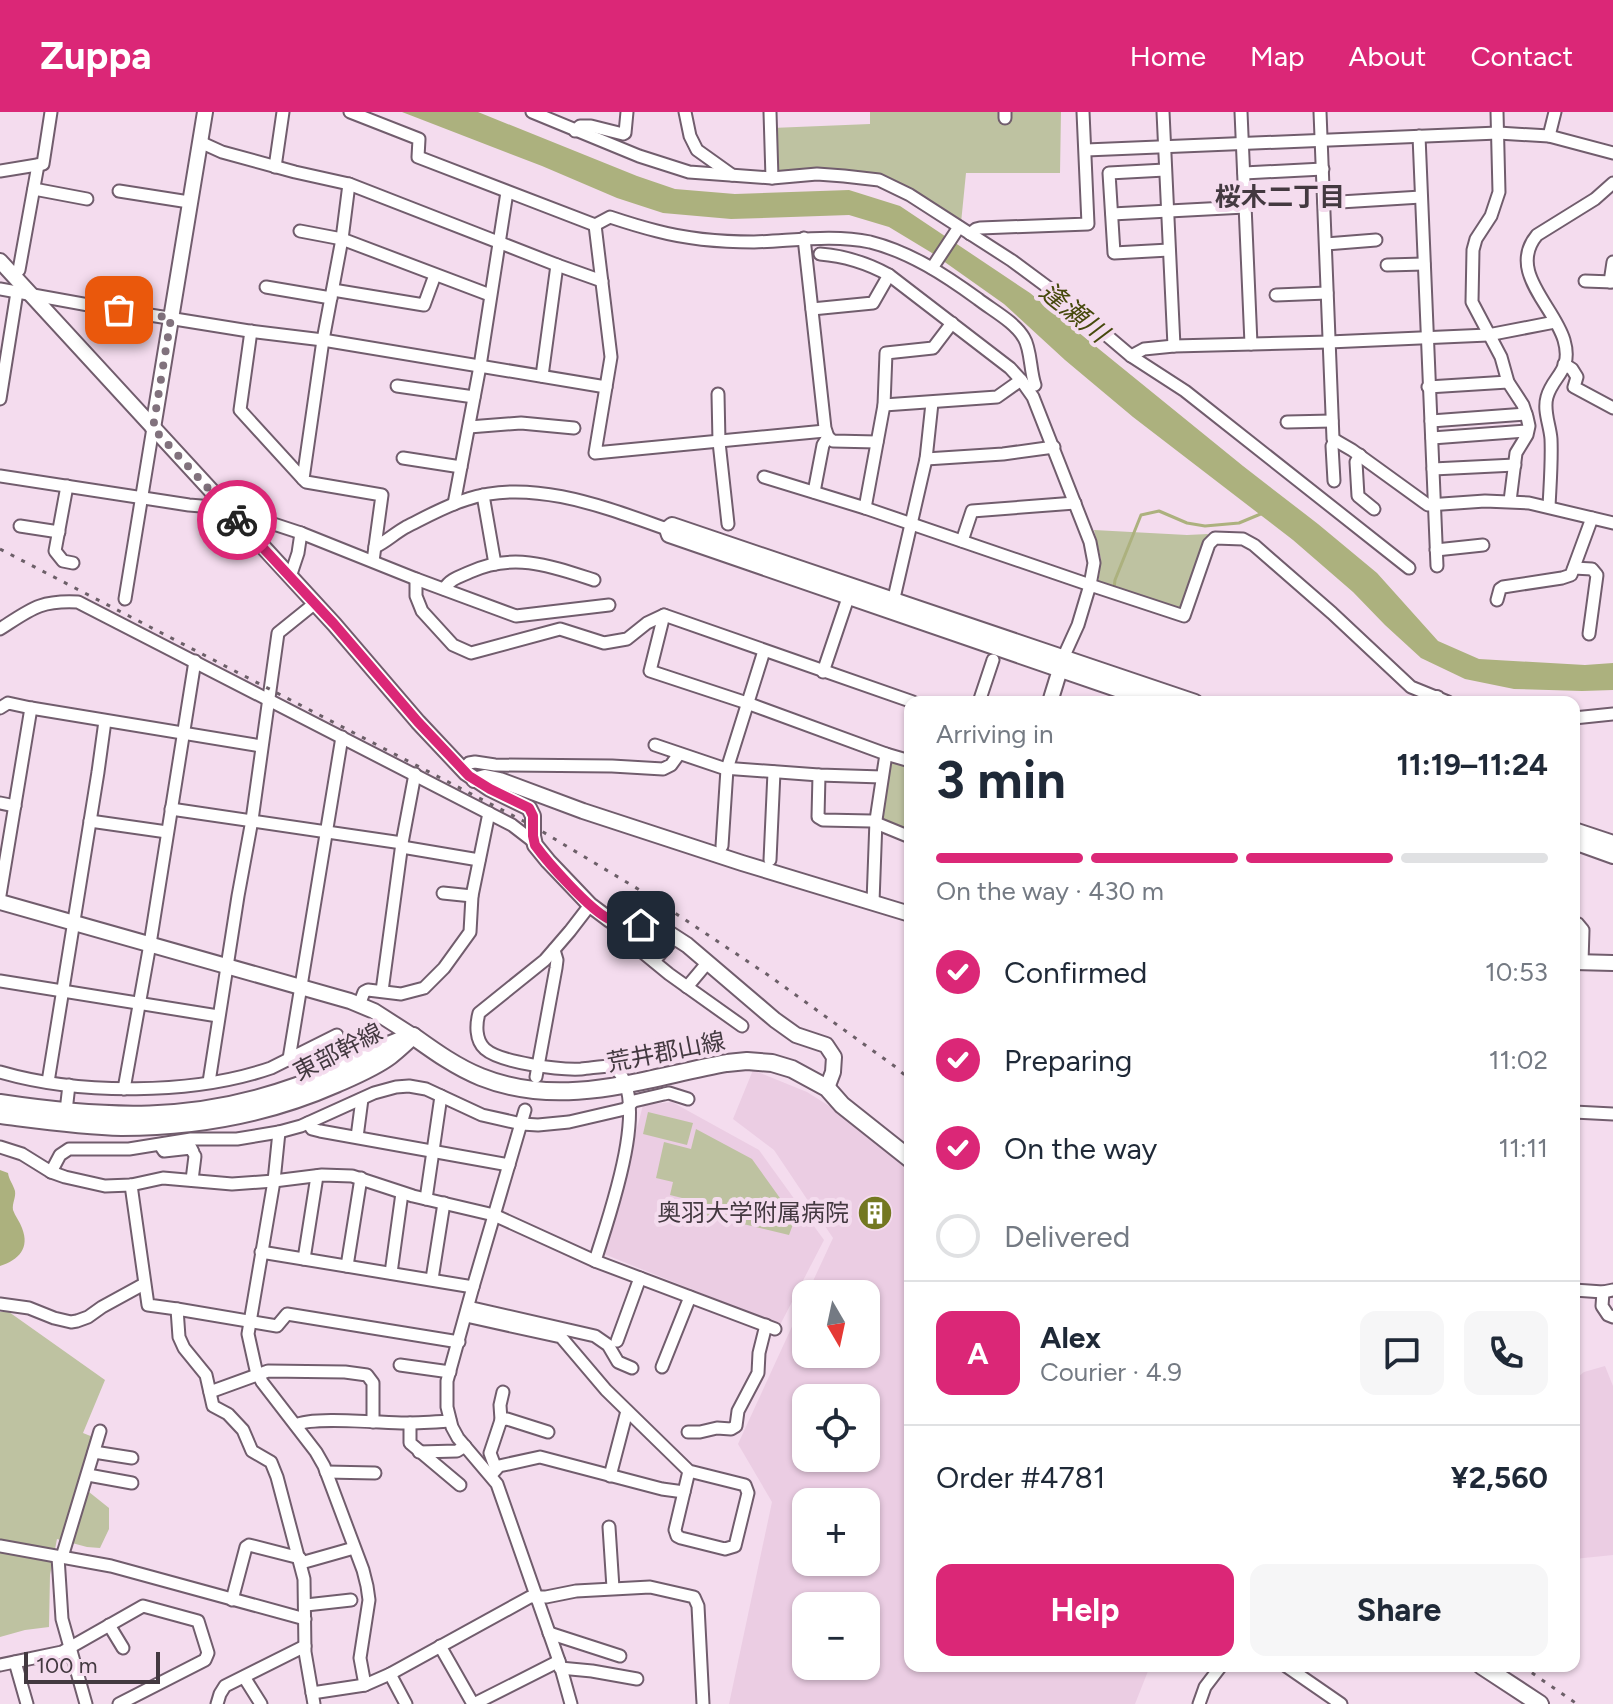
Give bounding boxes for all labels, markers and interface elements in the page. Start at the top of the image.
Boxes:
text: Zuppa [40,33,152,79]
text: Home [1130,39,1206,73]
text: Map [1250,39,1305,73]
text: About [1349,39,1426,73]
text: Contact [1470,39,1573,73]
district label: 桜木二丁目 [1215,181,1345,213]
water label: 逢瀬川 [1034,275,1117,351]
pin [85,276,153,344]
icon: bag [97,288,141,332]
courier [197,480,277,560]
icon: bike [215,498,259,542]
text: Arriving in [936,718,1054,750]
text: 11:19–11:24 [1396,746,1548,783]
text: 3 min [936,749,1066,811]
text: On the way · 430 m [936,875,1164,907]
pin [607,891,675,959]
icon: home [619,903,663,947]
icon: check [936,950,980,994]
text: Confirmed [1004,954,1147,991]
text: 10:53 [1485,956,1548,988]
street label: 東部幹線 [288,1017,387,1086]
street label: 荒井郡山線 [604,1026,728,1077]
icon: check [936,1038,980,1082]
text: Preparing [1004,1042,1132,1079]
text: 11:02 [1489,1044,1548,1076]
icon: check [936,1126,980,1170]
text: On the way [1004,1130,1157,1167]
text: 11:11 [1498,1132,1548,1164]
building icon: 奥羽大学附属病院 [856,1194,894,1232]
place label: 奥羽大学附属病院 [657,1198,849,1227]
text: Delivered [1004,1218,1130,1255]
north arrow [792,1280,880,1368]
map controls [792,1280,880,1680]
button: chat [1360,1311,1444,1395]
button: phone [1464,1311,1548,1395]
text: Alex [1040,1319,1101,1356]
text: A [967,1335,989,1372]
text: Courier · 4.9 [1040,1356,1182,1388]
button: locate [792,1384,880,1472]
text: Order #4781 [936,1459,1105,1496]
text: ¥2,560 [1451,1459,1548,1496]
button: + [792,1488,880,1576]
button: Help [936,1564,1234,1656]
button: Share [1250,1564,1548,1656]
button: − [792,1592,880,1680]
scale bar [24,1648,160,1684]
text: 100 m [36,1652,97,1679]

